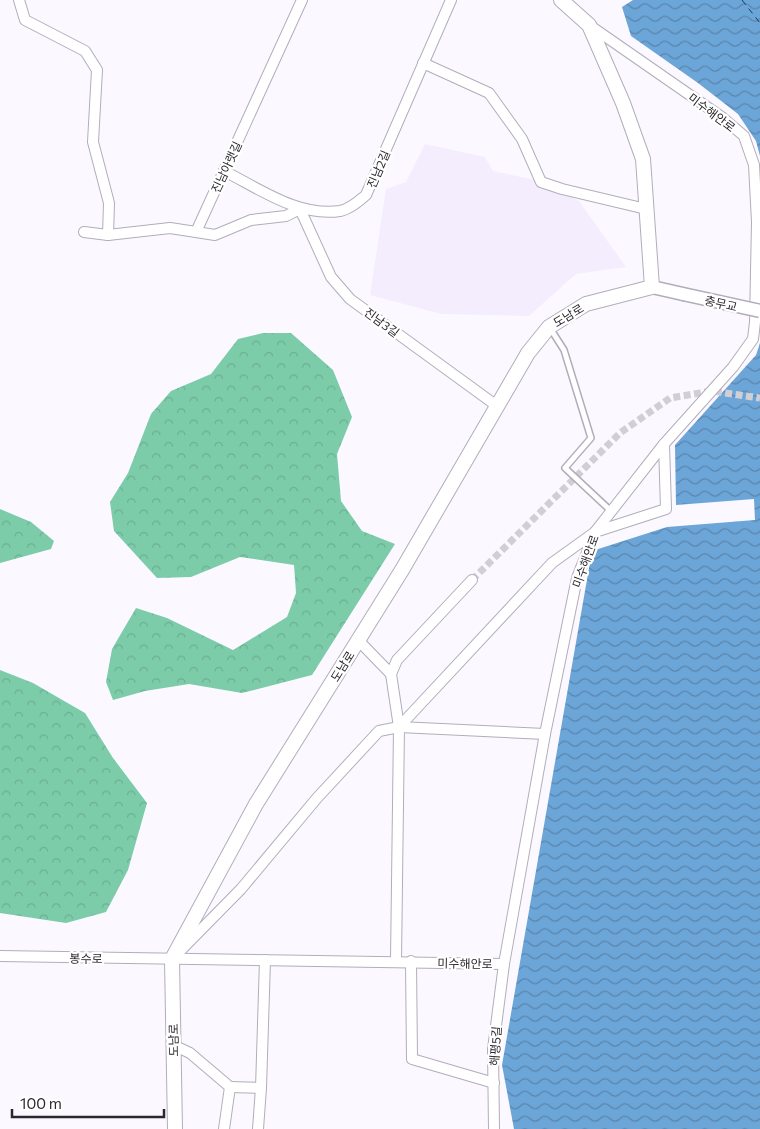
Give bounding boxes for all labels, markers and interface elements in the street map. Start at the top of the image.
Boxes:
street label: 미수해안로 [686,90,738,134]
street label: 진남아랫길 [208,139,244,195]
street label: 진남2길 [364,148,392,190]
street label: 충무교 [703,292,739,314]
street label: 도남로 [550,300,586,330]
street label: 진남3길 [362,304,402,340]
street label: 미수해안로 [569,533,601,589]
street label: 도남로 [327,648,357,684]
street label: 봉수로 [69,951,103,965]
street label: 미수해안로 [437,956,493,970]
street label: 도남로 [166,1023,180,1057]
street label: 해평5길 [487,1026,503,1066]
scale bar [12,1086,165,1118]
text: 100 m [20,1094,62,1112]

